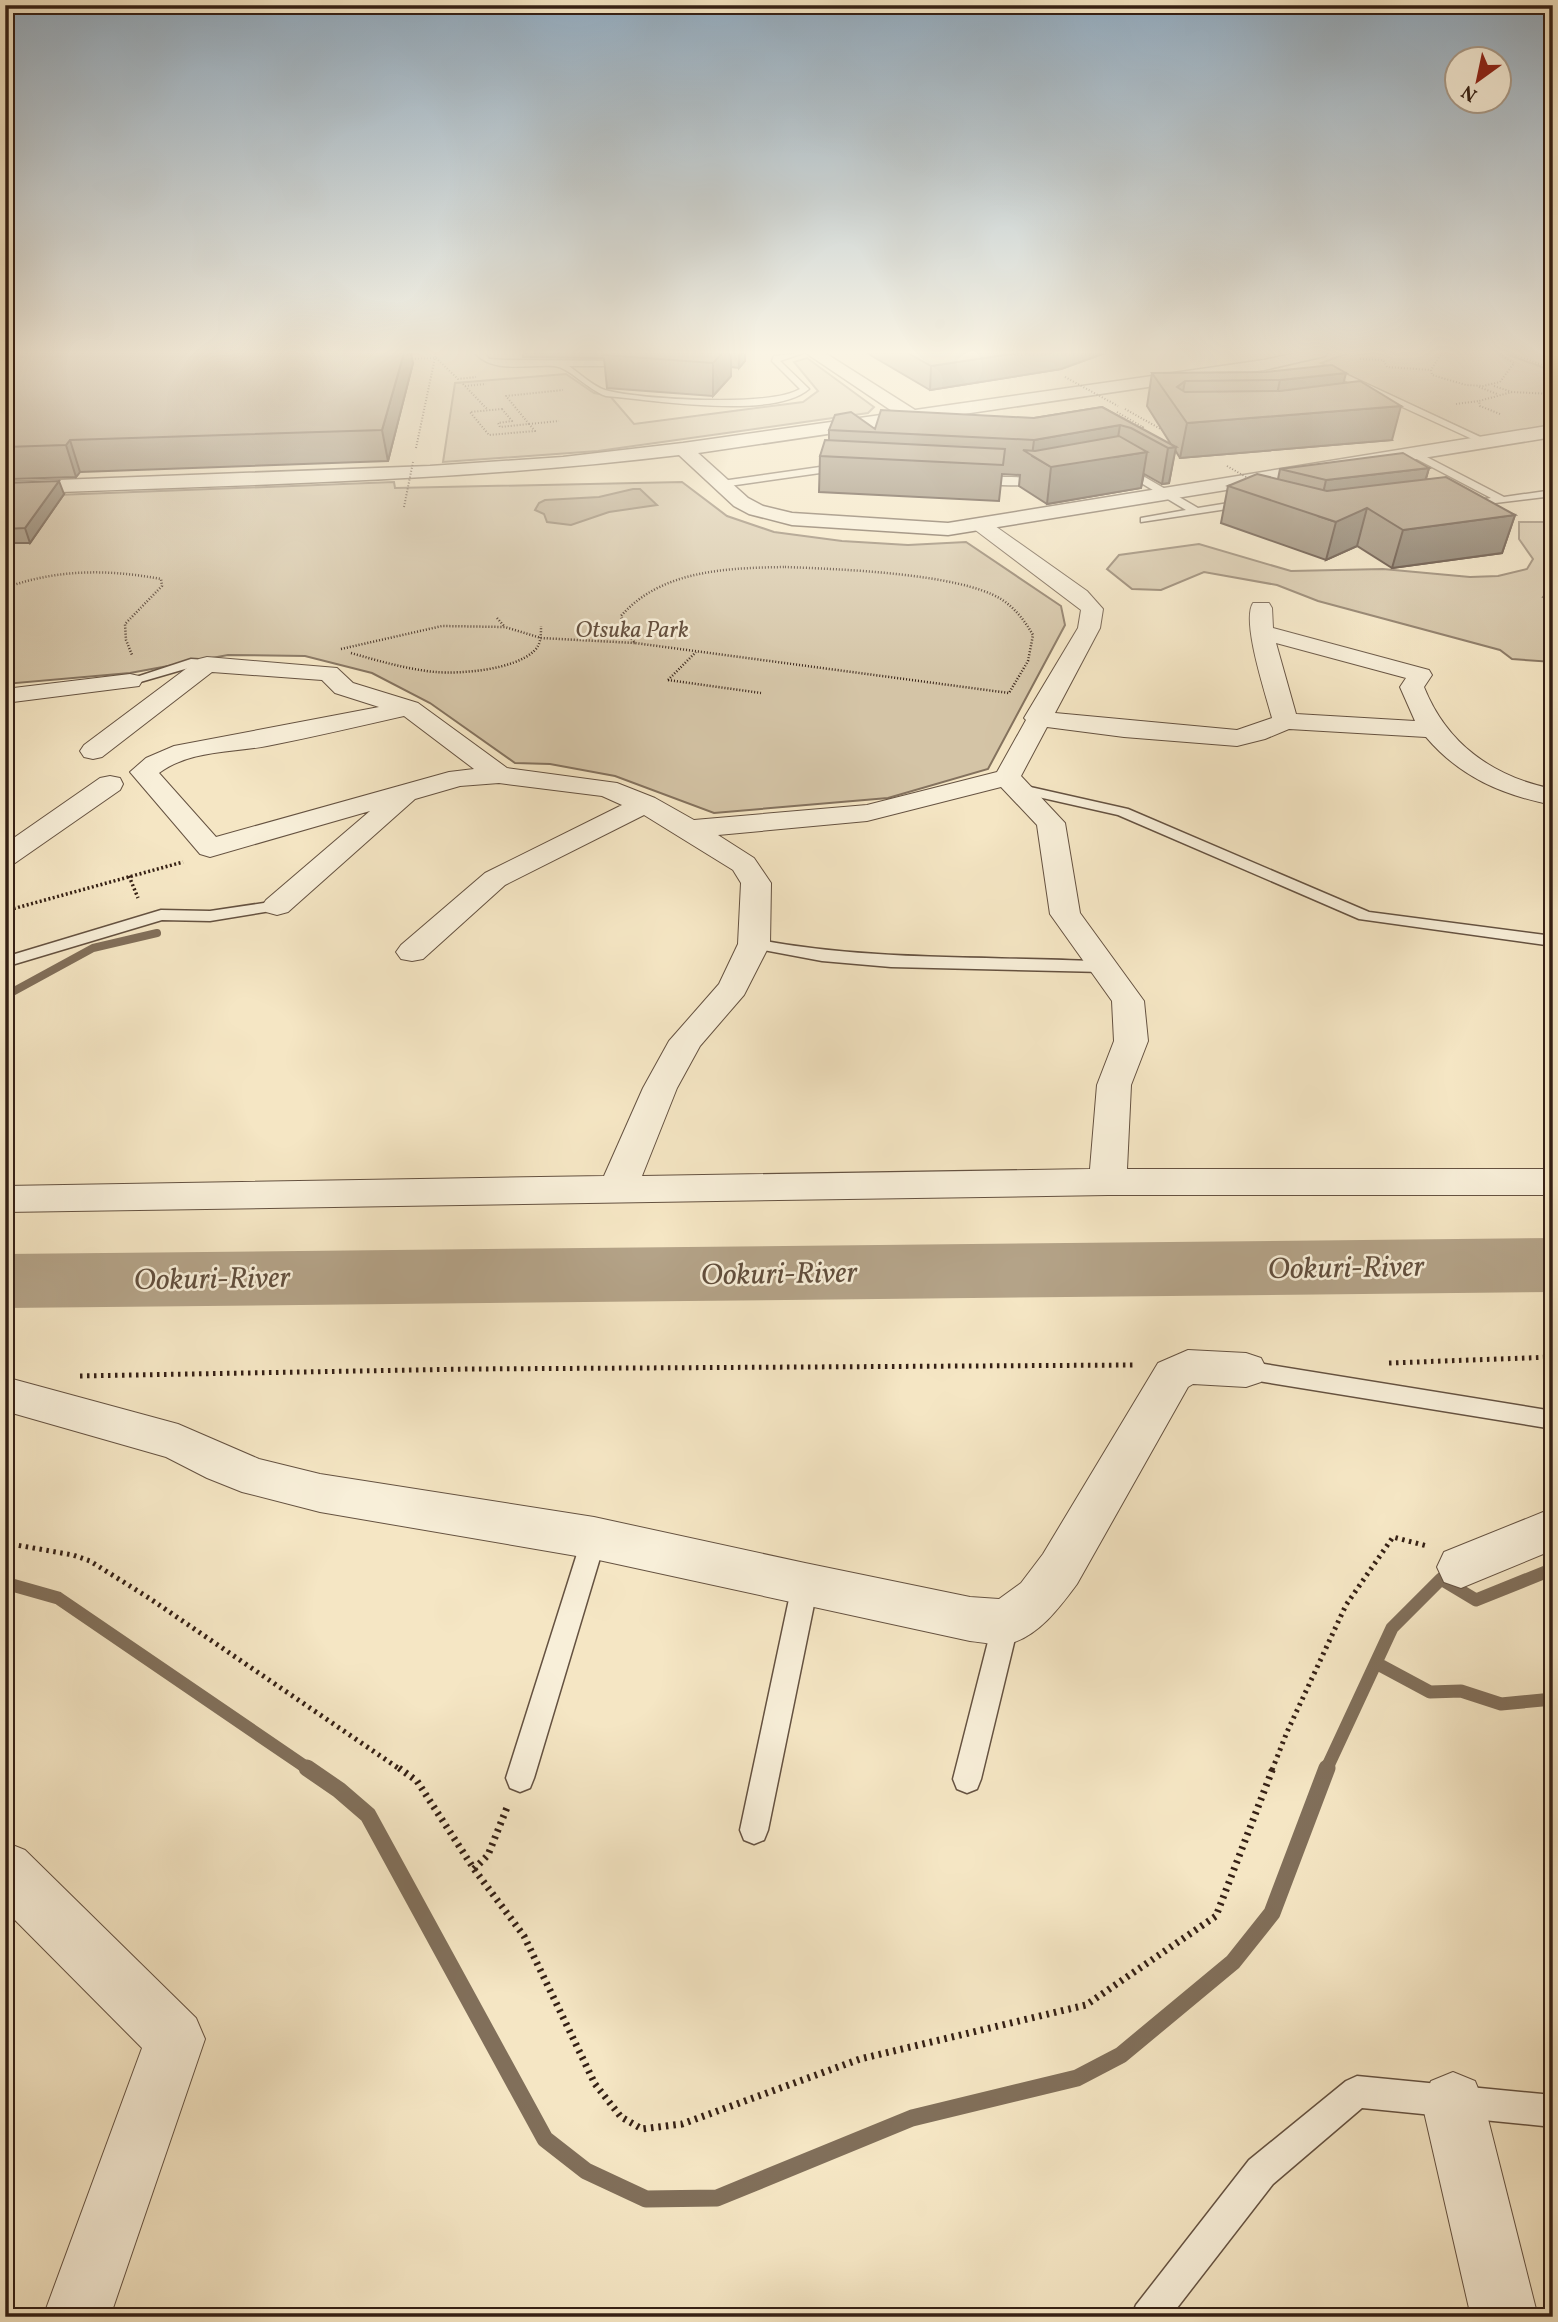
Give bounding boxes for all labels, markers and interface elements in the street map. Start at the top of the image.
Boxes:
north arrow [1442,46,1512,116]
text: N [1457,78,1483,107]
park label: Otsuka Park [575,615,689,647]
water label: Ookuri-River [1267,1247,1426,1291]
water label: Ookuri-River [700,1253,859,1297]
water label: Ookuri-River [133,1258,292,1302]

